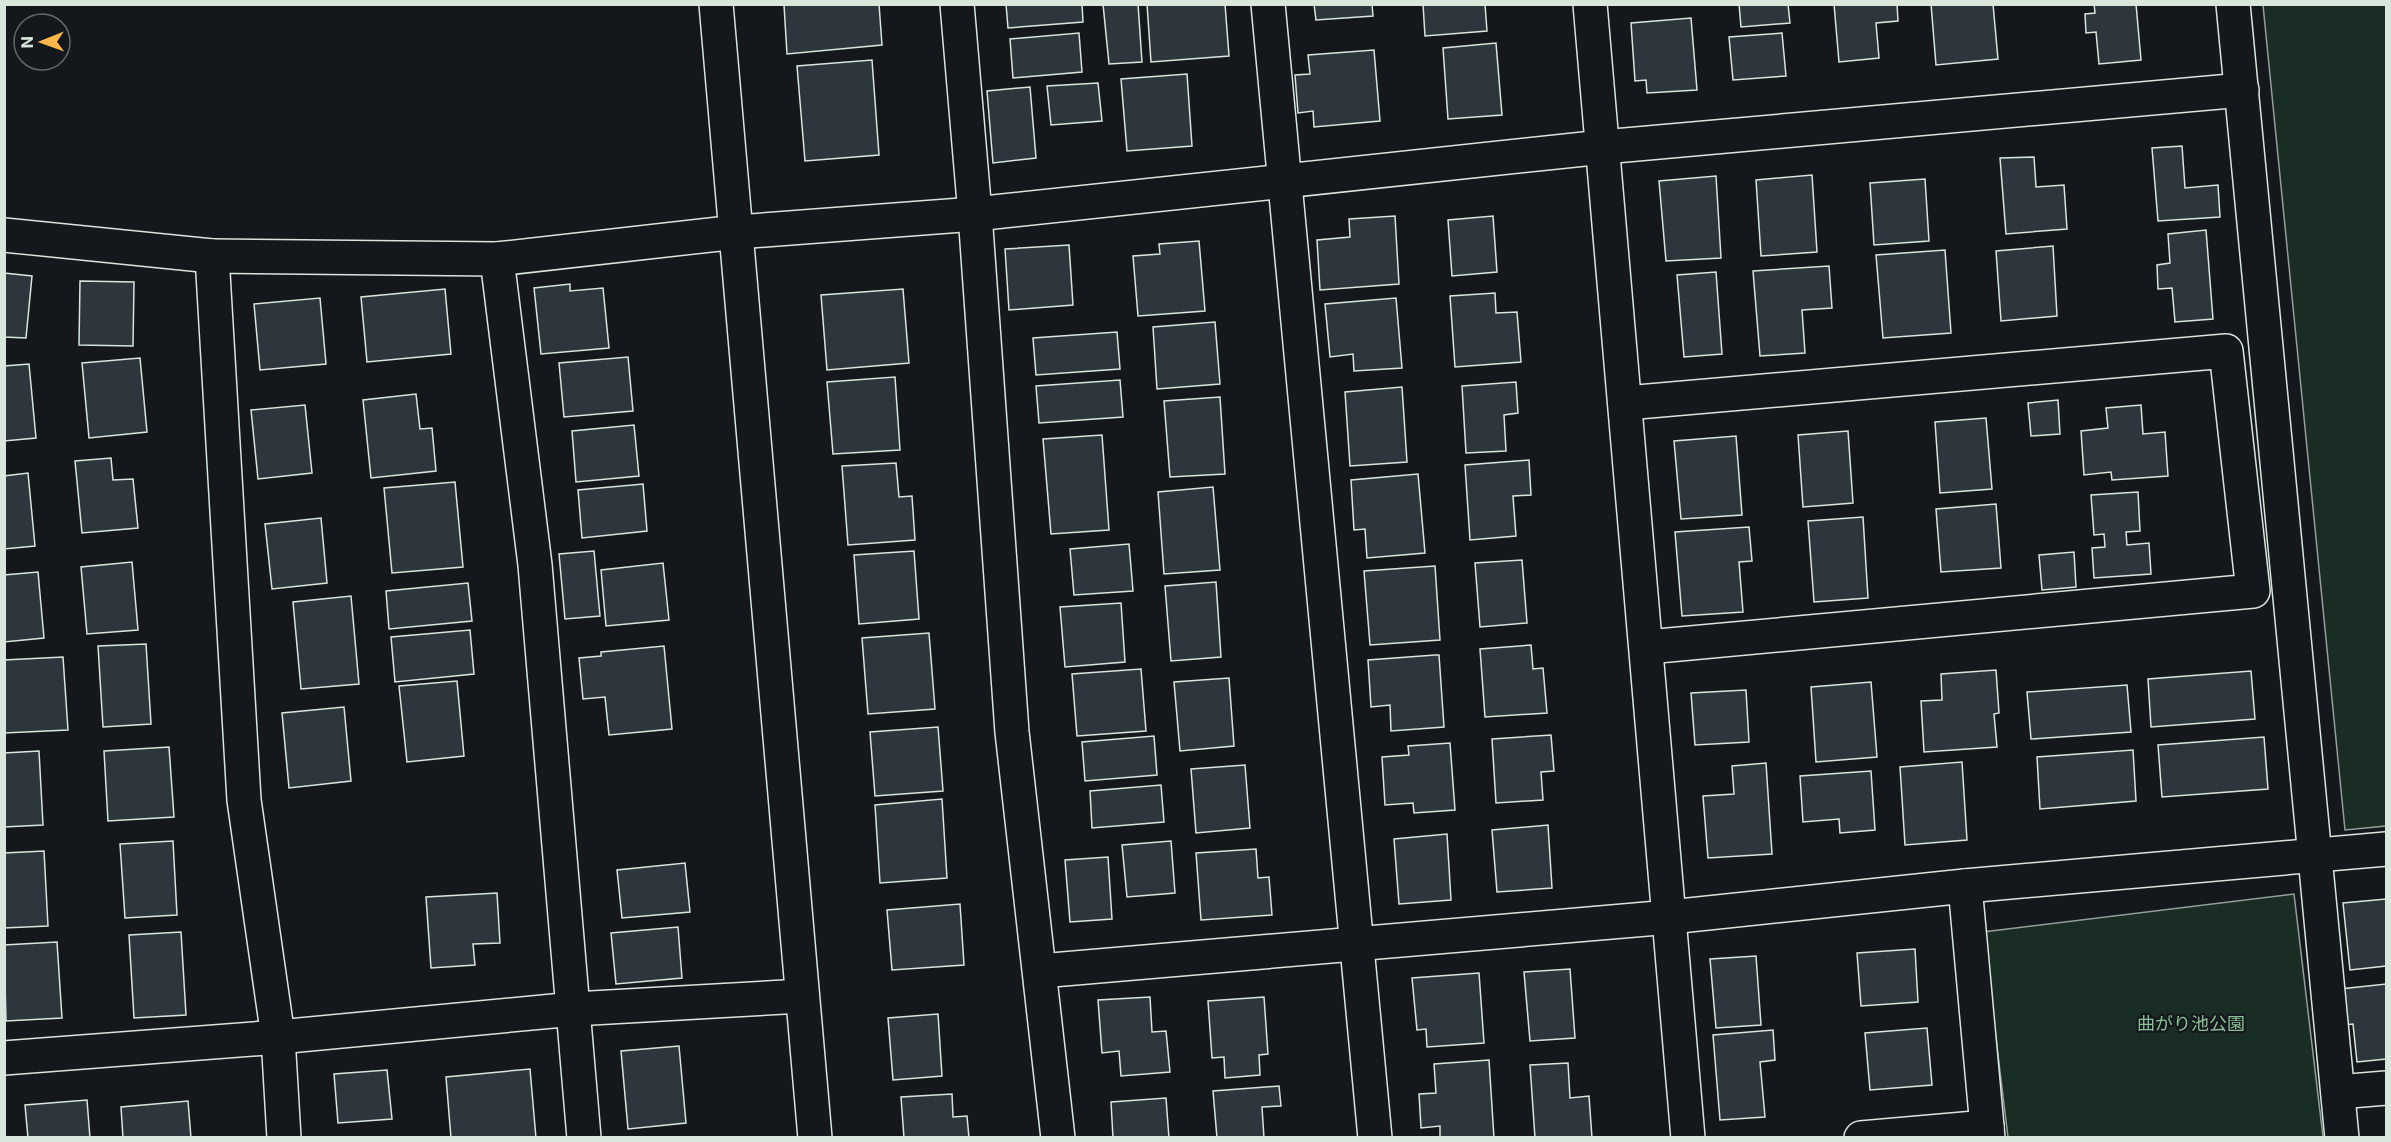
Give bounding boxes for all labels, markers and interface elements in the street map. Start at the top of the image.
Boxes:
north arrow [12,12,72,72]
text: N [17,36,37,49]
park label: 曲がり池公園 [2137,1013,2245,1034]

